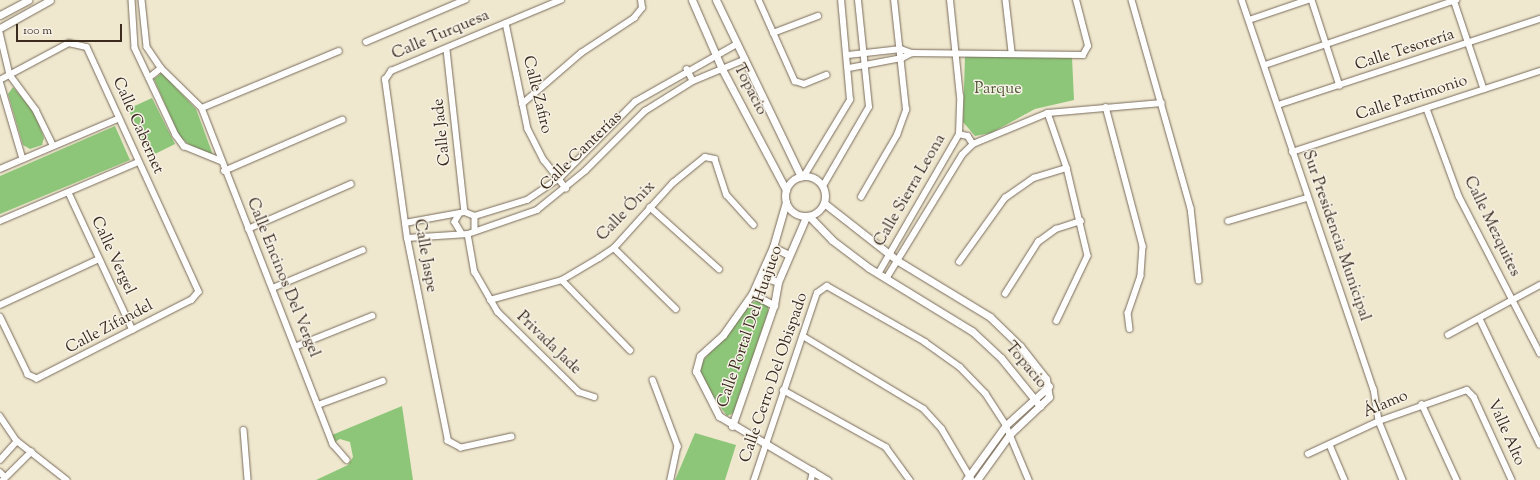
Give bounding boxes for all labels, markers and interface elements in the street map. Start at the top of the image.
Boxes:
street label: Calle Turquesa [389,7,493,65]
scale bar [18,16,124,42]
text: 100 m [23,22,52,40]
street label: Calle Tesorería [1353,26,1457,76]
street label: Calle Zafiro [517,54,555,136]
street label: Topacio [728,61,770,119]
street label: Calle Patrimonio [1354,72,1470,126]
street label: Calle Cabernet [107,75,167,177]
park label: Parque [974,80,1022,100]
street label: Calle Jade [430,97,456,167]
street label: Calle Canterías [537,108,627,196]
street label: Calle Sierra Leona [871,131,951,251]
street label: Sur Presidencia Municipal [1297,148,1373,324]
street label: Calle Mezquites [1458,174,1524,280]
street label: Calle Ónix [594,178,660,246]
street label: Calle Encinos Del Vergel [241,195,323,361]
street label: Calle Vergel [86,214,138,298]
street label: Calle Jaspe [408,218,440,294]
street label: Calle Portal Del Huajuco [714,243,788,411]
street label: Calle Cerro Del Obispado [737,290,813,466]
street label: Calle Zifandel [63,297,157,359]
street label: Privada Jade [512,308,584,380]
street label: Topacio [1000,339,1050,393]
street label: Álamo [1361,387,1411,423]
street label: Valle Alto [1482,397,1528,469]

